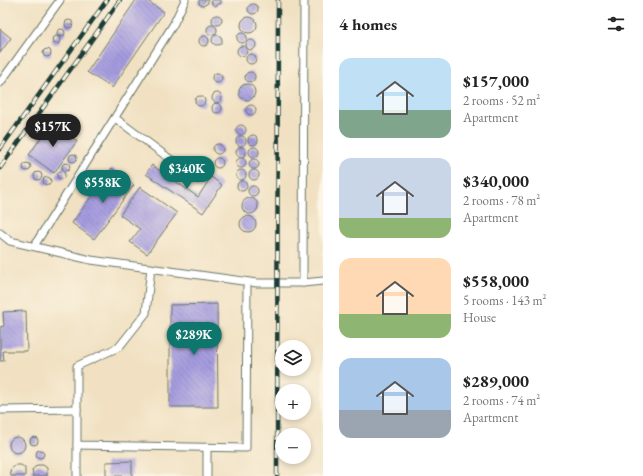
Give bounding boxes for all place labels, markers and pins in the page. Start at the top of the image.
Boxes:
pin: $157K [25,114,81,148]
pin: $340K [159,156,215,190]
pin: $558K [75,170,131,204]
pin: $289K [166,322,222,356]

